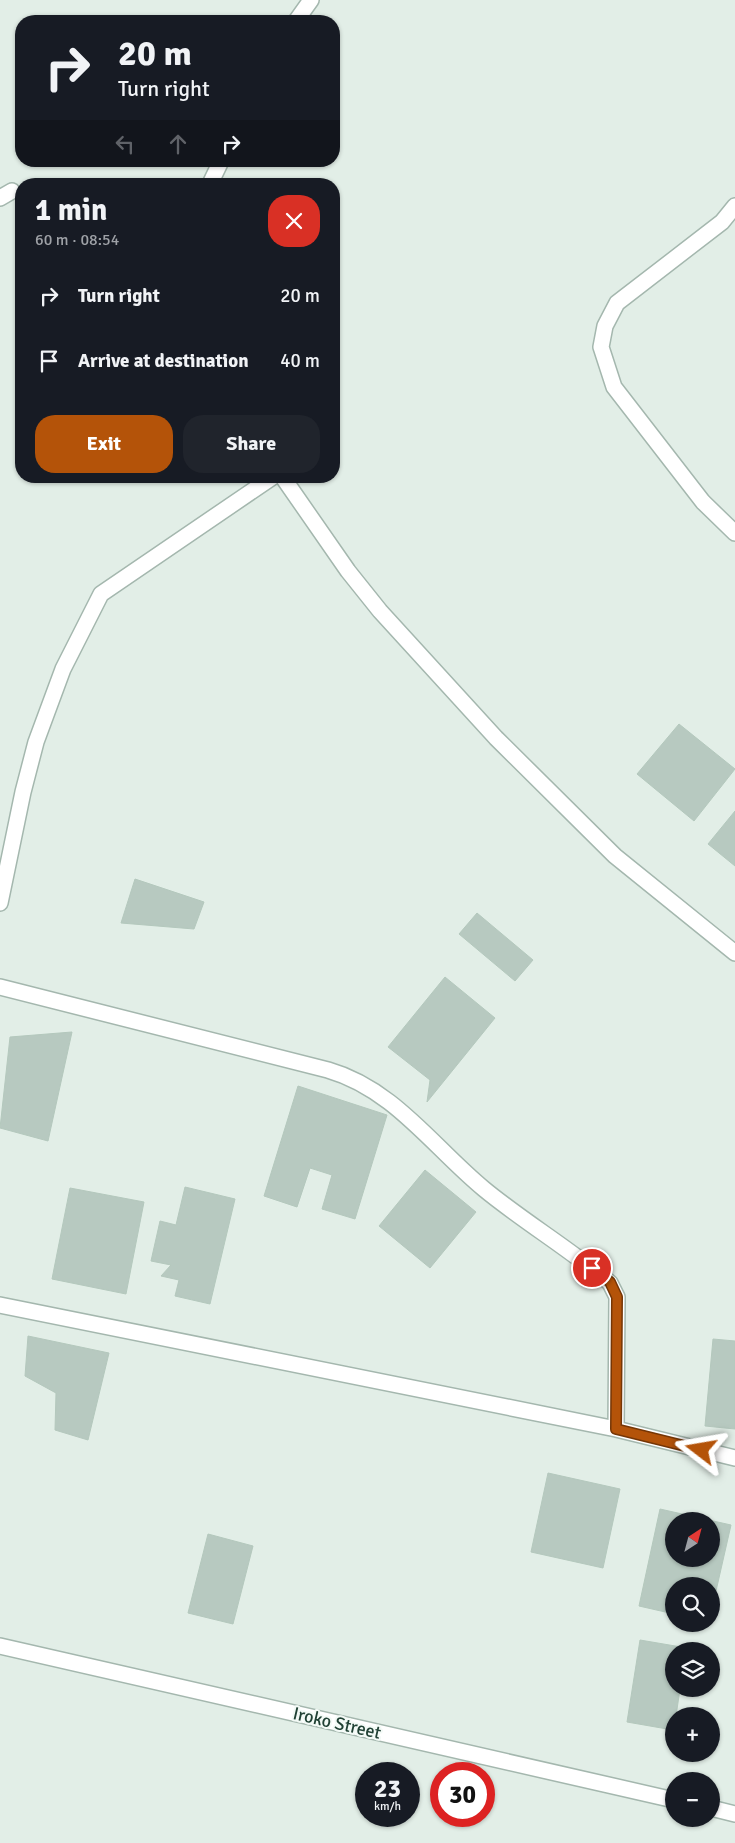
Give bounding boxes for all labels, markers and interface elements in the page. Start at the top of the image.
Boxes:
text: 20 m [118,32,192,75]
icon: right [35,35,100,100]
text: Turn right [118,75,210,102]
icon: left [111,130,139,158]
icon: ahead [164,130,192,158]
icon: right [217,130,245,158]
text: 1 min [35,192,107,229]
button: close [268,195,320,247]
text: 60 m · 08:54 [35,230,119,250]
icon: right [35,282,63,310]
text: Turn right [78,284,160,308]
text: 20 m [280,284,320,308]
icon: arrive [35,347,63,375]
text: Arrive at destination [78,349,249,373]
text: 40 m [280,349,320,373]
button: Exit [35,415,173,473]
button: Share [183,415,320,473]
pin [571,1247,613,1289]
icon: arrive [578,1254,606,1282]
position arrow [674,1423,726,1475]
north arrow [665,1512,720,1568]
map controls [665,1512,720,1827]
button: search [665,1577,720,1632]
button: layers [665,1642,720,1697]
street label: Iroko Street [291,1702,383,1744]
button: + [665,1707,720,1762]
speed limit sign: 30 [430,1762,495,1827]
button: − [665,1772,720,1827]
text: 23 [374,1773,401,1804]
text: km/h [374,1799,401,1814]

